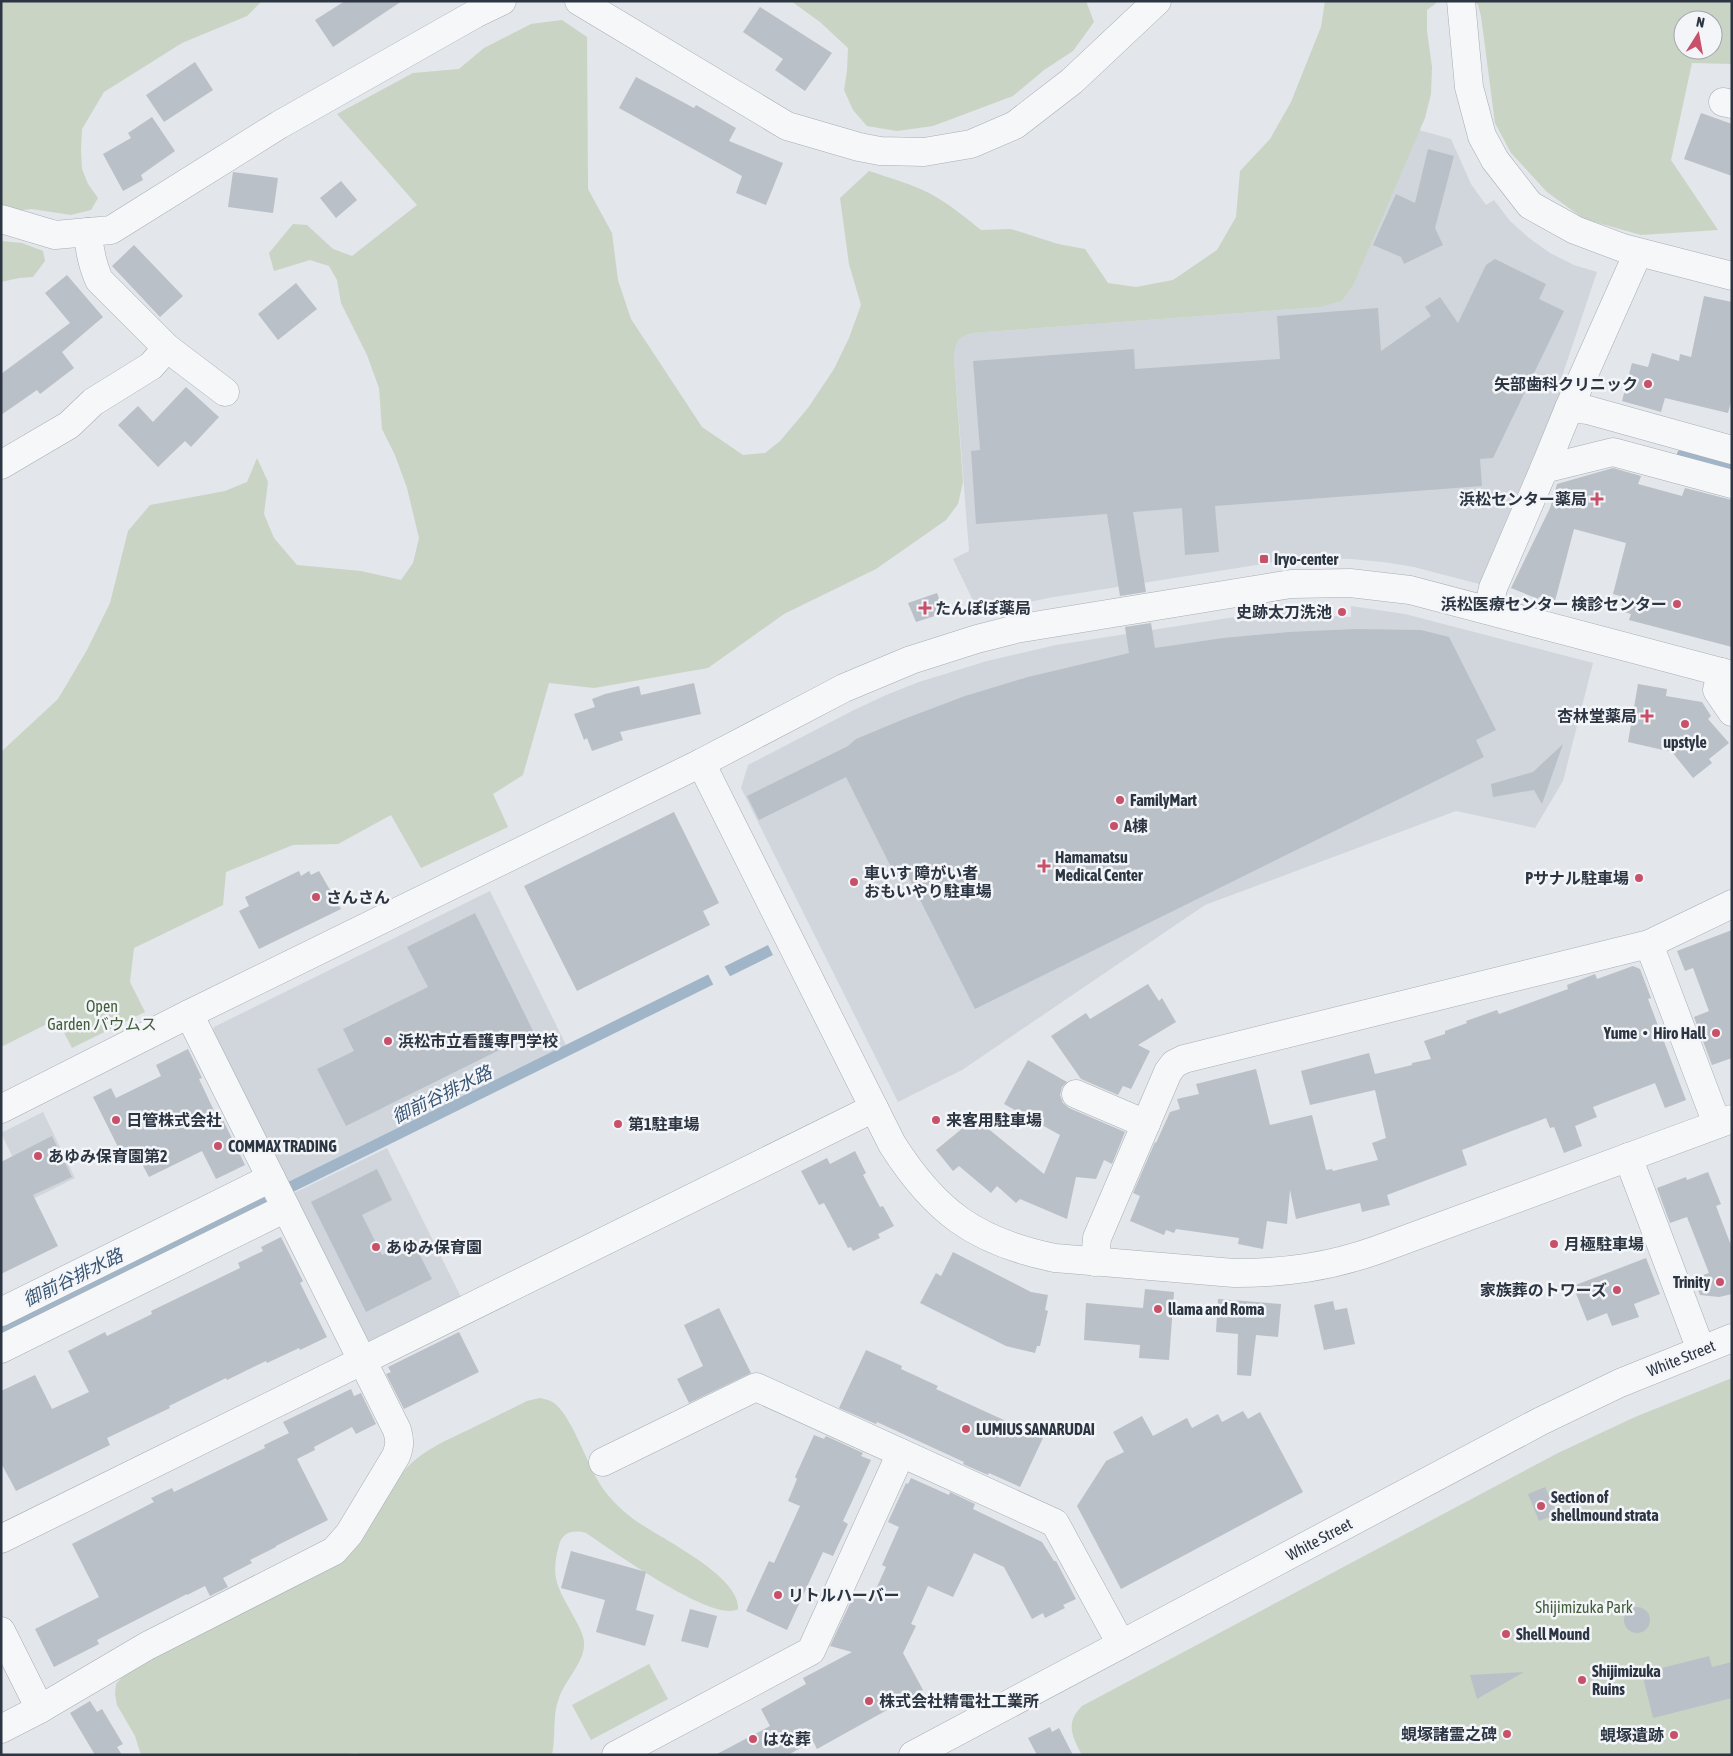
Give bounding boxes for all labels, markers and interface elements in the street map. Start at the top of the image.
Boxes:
north arrow [1673,10,1723,60]
text: N [1695,14,1706,31]
place label: 矢部歯科クリニック [1494,375,1638,393]
marker: 矢部歯科クリニック [1642,378,1654,390]
place label: 浜松センター薬局 [1459,490,1587,508]
marker: 浜松センター薬局 [1591,493,1603,505]
place label: Iryo-center [1274,550,1338,568]
marker: Iryo-center [1258,553,1270,565]
place label: 浜松医療センター 検診センター [1441,595,1667,613]
marker: 浜松医療センター 検診センター [1671,598,1683,610]
place label: たんぽぽ薬局 [935,599,1031,617]
marker: たんぽぽ薬局 [919,602,931,614]
place label: 史跡太刀洗池 [1236,603,1332,621]
marker: 史跡太刀洗池 [1336,606,1348,618]
place label: 杏林堂薬局 [1557,707,1637,725]
marker: 杏林堂薬局 [1641,710,1653,722]
marker: upstyle [1679,718,1691,730]
place label: upstyle [1663,733,1707,751]
place label: FamilyMart [1130,791,1197,809]
marker: FamilyMart [1114,794,1126,806]
place label: A棟 [1123,817,1148,835]
marker: A棟 [1108,820,1120,832]
place label: Hamamatsu Medical Center [1055,848,1143,884]
marker: Hamamatsu Medical Center [1037,859,1051,873]
place label: 車いす 障がい者 おもいやり駐車場 [864,864,992,900]
place label: Pサナル駐車場 [1525,869,1629,887]
marker: Pサナル駐車場 [1633,872,1645,884]
marker: 車いす 障がい者 おもいやり駐車場 [848,876,860,888]
place label: さんさん [326,888,390,906]
marker: さんさん [310,891,322,903]
park label: Open Garden バウムス [47,997,157,1033]
place label: Yume・Hiro Hall [1603,1024,1707,1042]
marker: Yume・Hiro Hall [1710,1027,1722,1039]
place label: 浜松市立看護専門学校 [398,1032,558,1050]
marker: 浜松市立看護専門学校 [382,1035,394,1047]
water label: 御前谷排水路 [389,1061,497,1128]
place label: 日管株式会社 [126,1111,222,1129]
place label: 来客用駐車場 [946,1111,1042,1129]
marker: 日管株式会社 [110,1114,122,1126]
marker: 来客用駐車場 [930,1114,942,1126]
place label: 第1駐車場 [628,1115,700,1133]
marker: 第1駐車場 [612,1118,624,1130]
place label: COMMAX TRADING [228,1137,337,1155]
marker: COMMAX TRADING [212,1140,224,1152]
place label: あゆみ保育園第2 [48,1147,168,1165]
marker: あゆみ保育園第2 [32,1150,44,1162]
place label: 月極駐車場 [1564,1235,1644,1253]
place label: あゆみ保育園 [386,1238,482,1256]
marker: 月極駐車場 [1548,1238,1560,1250]
marker: あゆみ保育園 [370,1241,382,1253]
water label: 御前谷排水路 [20,1244,128,1311]
place label: Trinity [1673,1273,1710,1291]
marker: Trinity [1714,1276,1726,1288]
place label: 家族葬のトワーズ [1480,1281,1607,1299]
marker: 家族葬のトワーズ [1611,1284,1623,1296]
place label: llama and Roma [1168,1300,1265,1318]
marker: llama and Roma [1152,1303,1164,1315]
street label: White Street [1644,1336,1718,1380]
place label: LUMIUS SANARUDAI [976,1420,1095,1438]
marker: LUMIUS SANARUDAI [960,1423,972,1435]
place label: Section of shellmound strata [1551,1488,1659,1524]
marker: Section of shellmound strata [1535,1500,1547,1512]
street label: White Street [1283,1514,1355,1564]
place label: リトルハーバー [788,1586,900,1604]
marker: リトルハーバー [772,1589,784,1601]
park label: Shijimizuka Park [1535,1598,1633,1617]
place label: Shell Mound [1516,1625,1590,1643]
marker: Shell Mound [1500,1628,1512,1640]
place label: Shijimizuka Ruins [1592,1662,1661,1698]
marker: Shijimizuka Ruins [1576,1674,1588,1686]
place label: 株式会社精電社工業所 [879,1692,1039,1710]
marker: 株式会社精電社工業所 [863,1695,875,1707]
place label: 蜆塚諸霊之碑 [1401,1725,1497,1743]
place label: 蜆塚遺跡 [1600,1726,1664,1744]
marker: 蜆塚諸霊之碑 [1501,1728,1513,1740]
marker: 蜆塚遺跡 [1668,1729,1680,1741]
place label: はな葬 [763,1730,811,1748]
marker: はな葬 [747,1733,759,1745]

